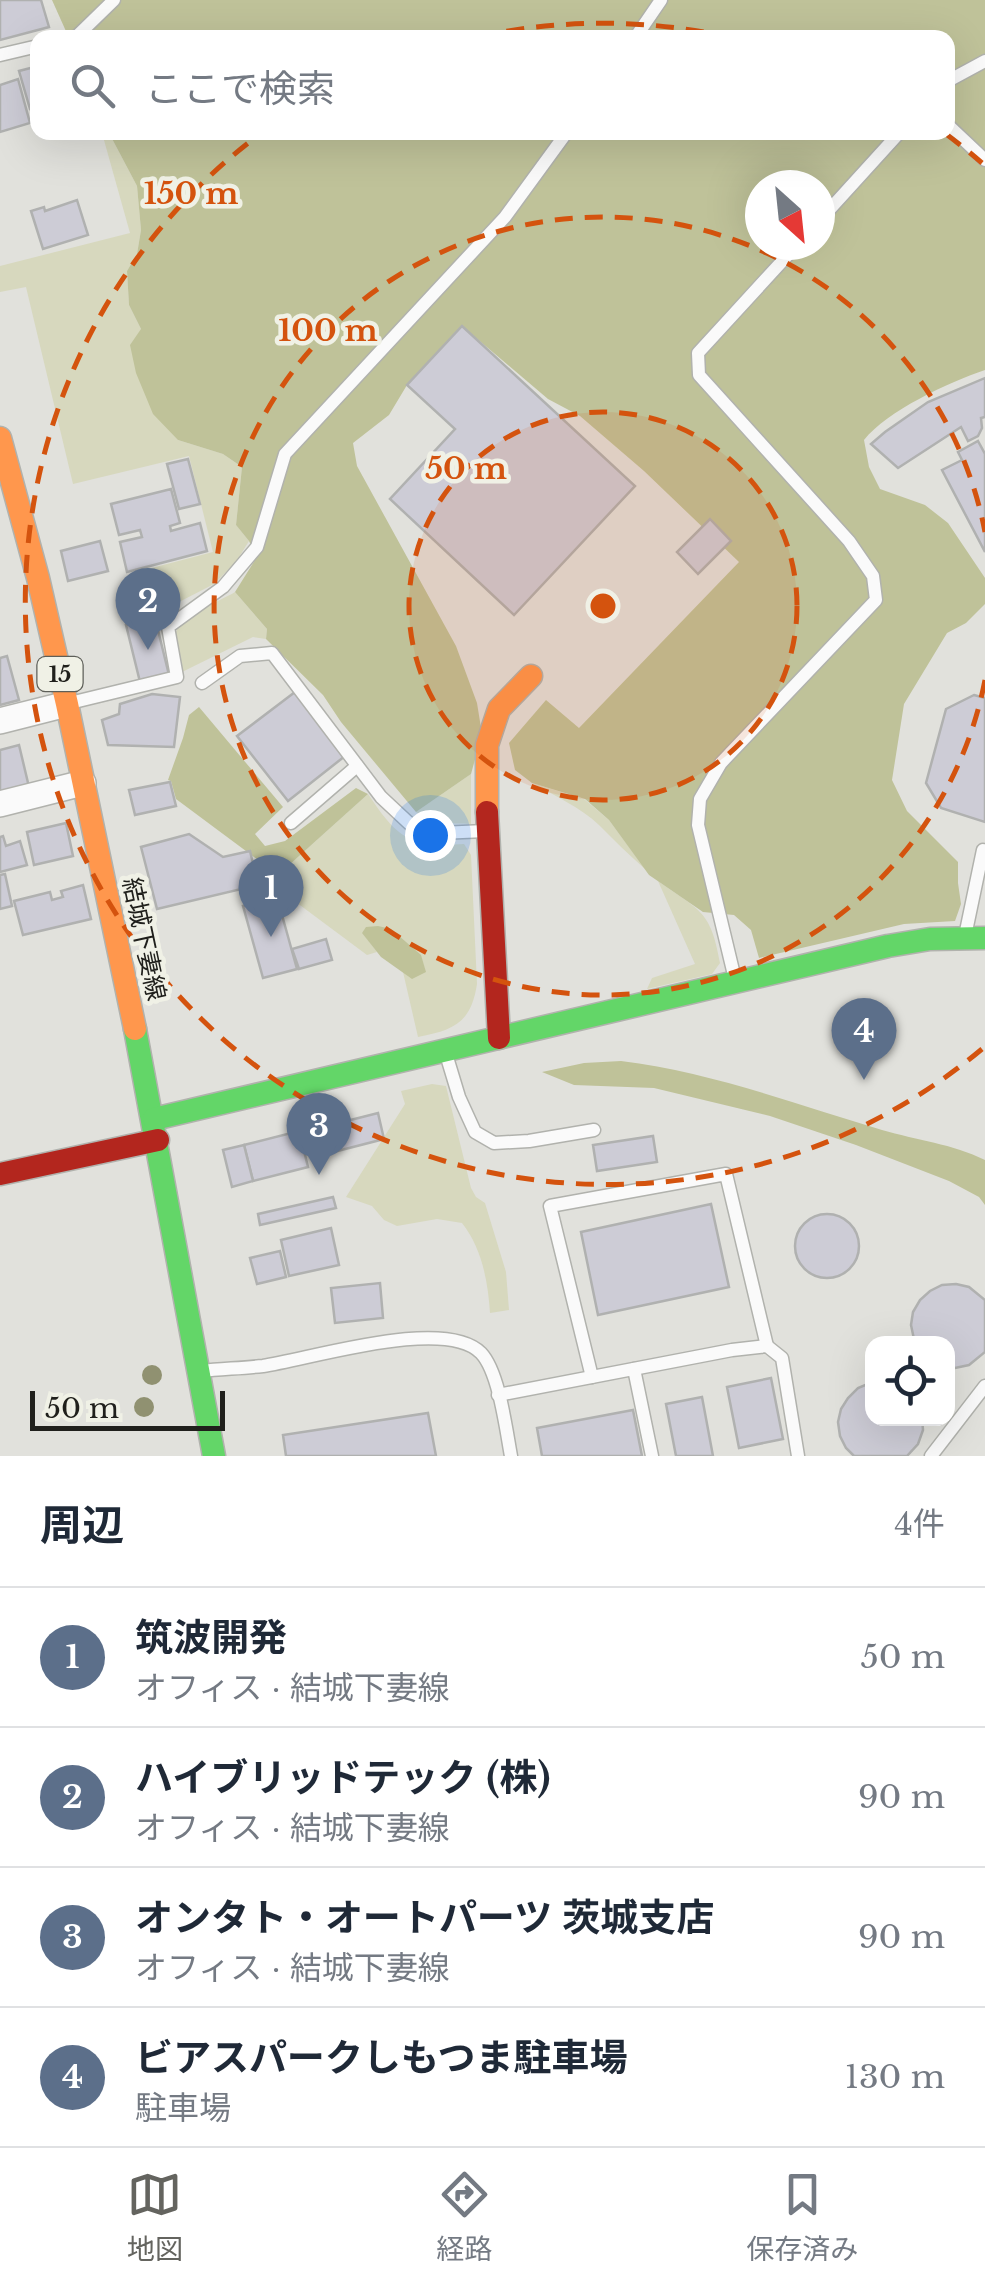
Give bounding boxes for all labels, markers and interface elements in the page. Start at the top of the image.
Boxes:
search box [30,30,955,140]
icon: search [65,58,120,113]
text: ここで検索 [145,65,335,112]
north arrow [745,170,835,260]
text: 150 m [144,175,238,212]
text: 100 m [278,312,378,349]
text: 50 m [425,450,507,487]
pin: 2 [116,568,180,650]
centre of rings [585,588,621,624]
road number: 15 [38,657,82,691]
your location [405,810,456,861]
pin: 1 [238,854,304,937]
street label: 結城下妻線 [116,875,172,1003]
pin: 4 [832,998,896,1080]
pin: 3 [286,1092,352,1175]
map controls [865,1336,955,1426]
button: locate [865,1336,955,1426]
scale bar [30,1386,225,1430]
text: 50 m [45,1391,119,1426]
text: 周辺 [40,1499,124,1551]
text: 4件 [894,1504,945,1544]
text: 筑波開発 [135,1614,287,1661]
text: 1 [66,1637,79,1677]
text: 50 m [860,1637,945,1677]
text: オフィス · 結城下妻線 [135,1668,450,1708]
text: ハイブリッドテック (株) [135,1754,550,1801]
text: 2 [62,1777,83,1817]
text: 90 m [858,1777,945,1817]
text: オフィス · 結城下妻線 [135,1808,450,1848]
text: オンタト・オートパーツ 茨城支店 [135,1894,714,1941]
text: 3 [62,1917,83,1957]
text: 90 m [858,1917,945,1957]
text: オフィス · 結城下妻線 [135,1948,450,1988]
text: ビアスパークしもつま駐車場 [135,2034,627,2081]
text: 4 [62,2057,83,2097]
text: 130 m [845,2057,945,2097]
text: 駐車場 [135,2088,231,2128]
tab: 地図 [127,2167,183,2267]
tab: 経路 [436,2167,492,2267]
tab: 保存済み [746,2167,858,2267]

